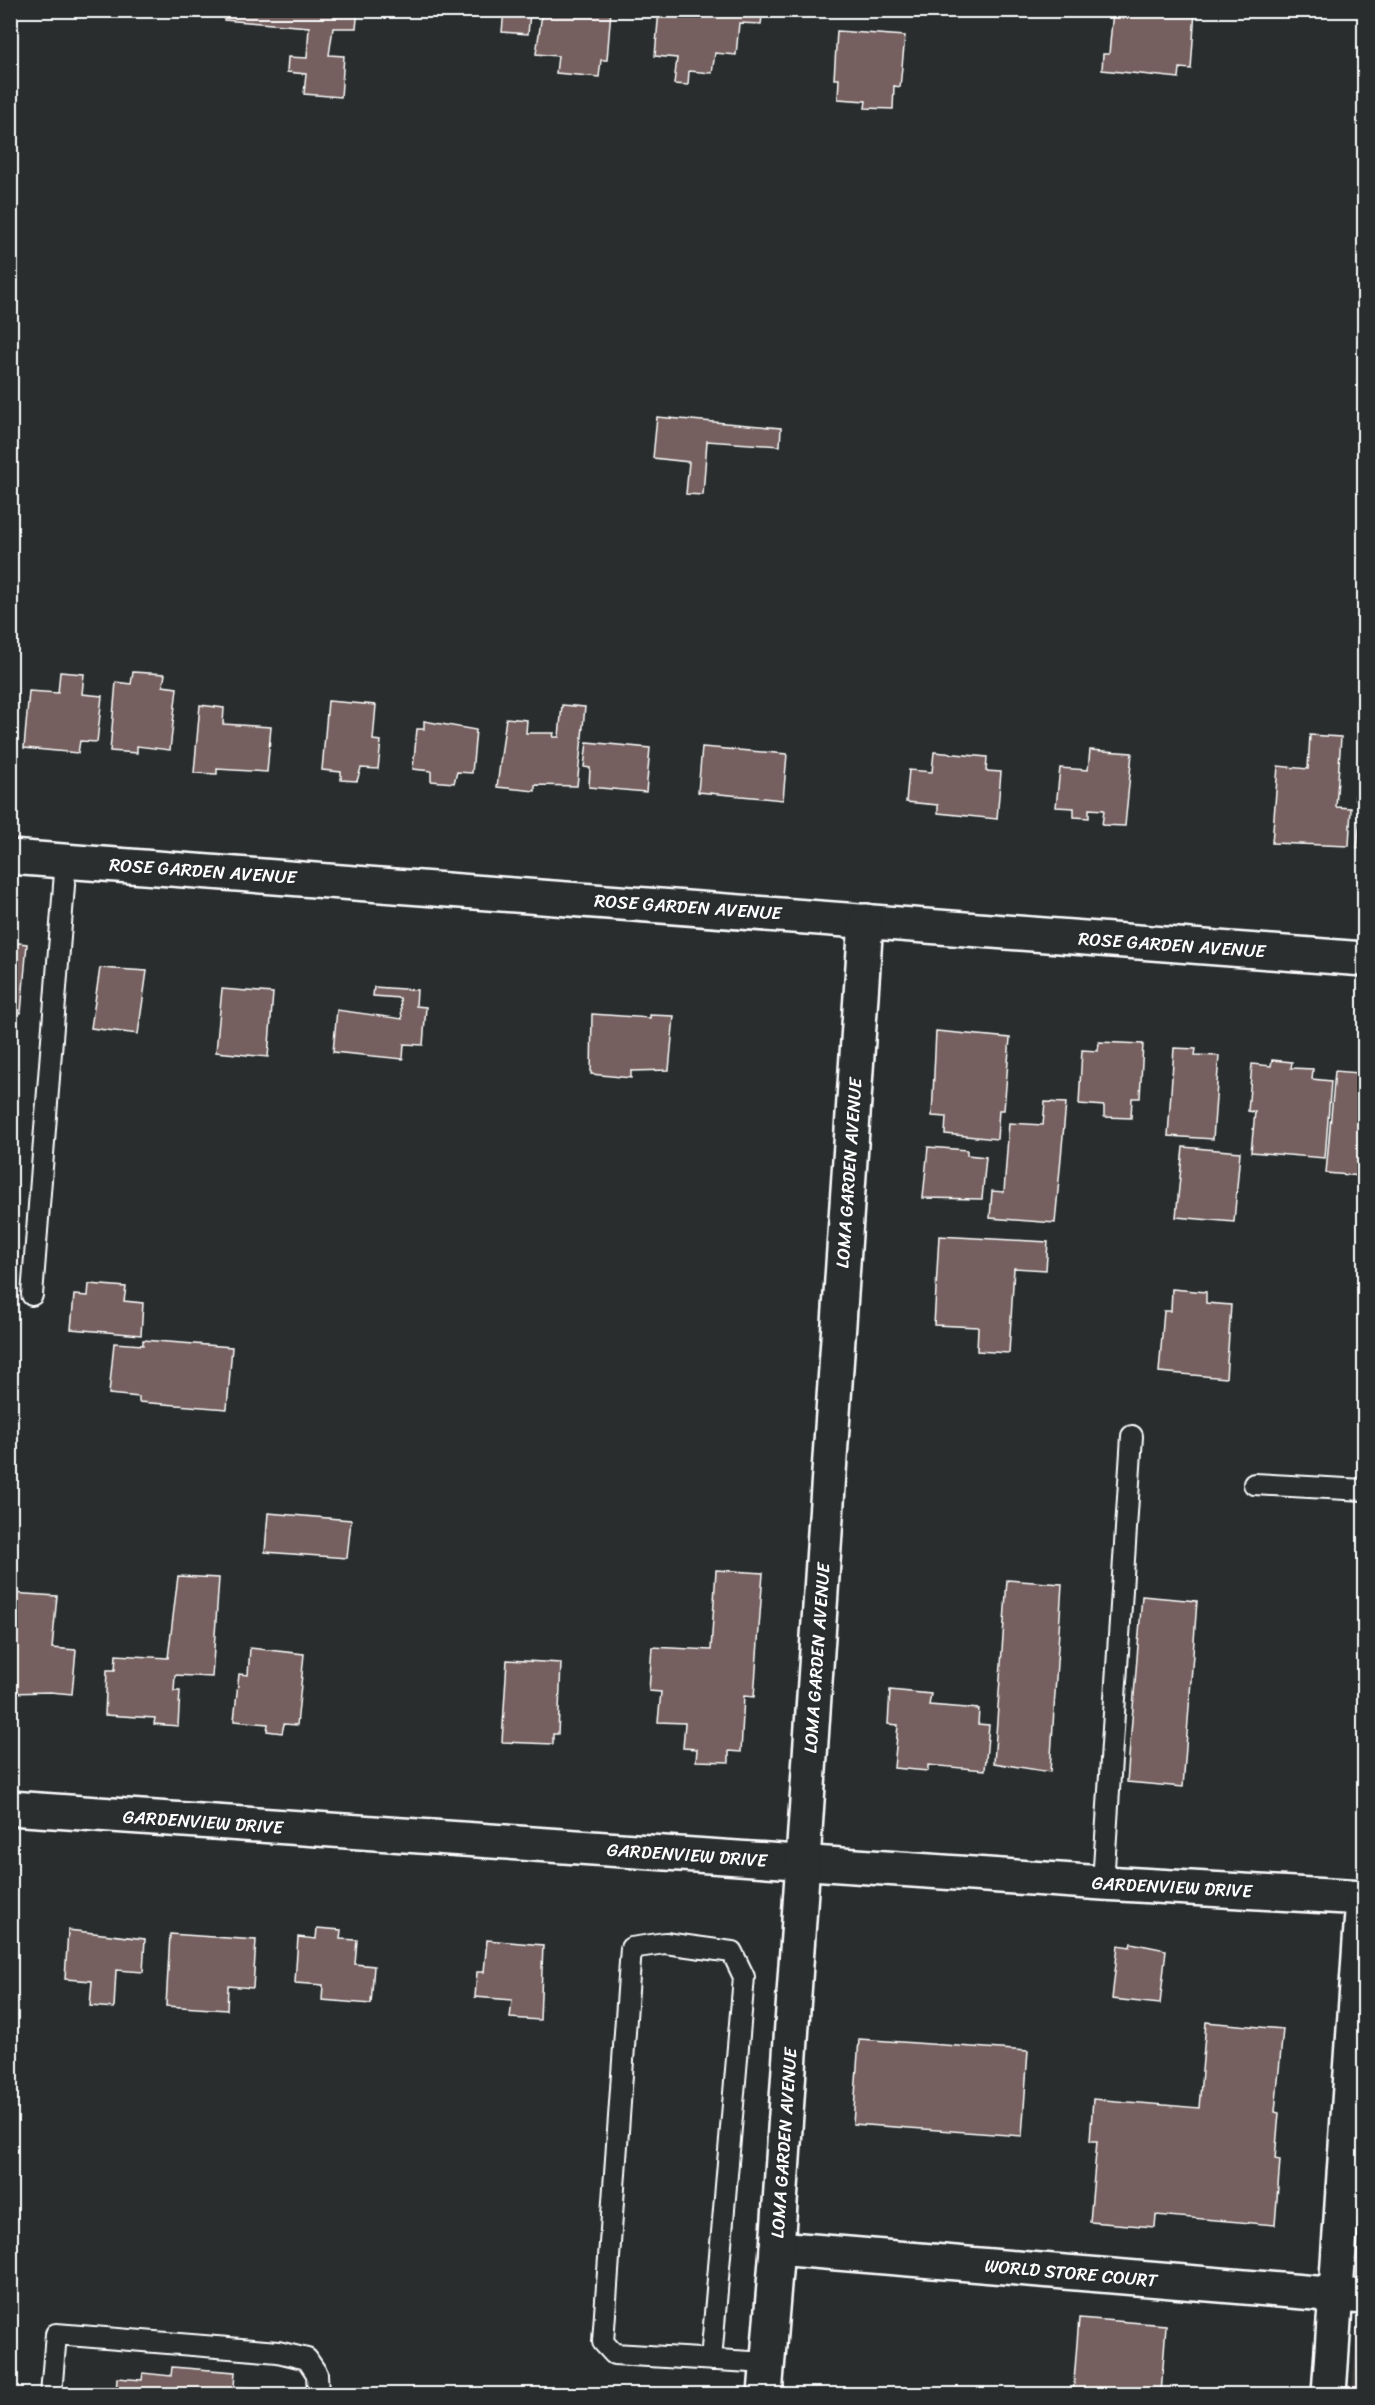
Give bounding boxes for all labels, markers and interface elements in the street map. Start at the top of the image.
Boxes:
street label: ROSE GARDEN AVENUE [108,849,299,894]
street label: ROSE GARDEN AVENUE [593,885,784,930]
street label: ROSE GARDEN AVENUE [1077,923,1268,968]
street label: LOMA GARDEN AVENUE [826,1076,872,1269]
street label: LOMA GARDEN AVENUE [794,1561,840,1754]
street label: GARDENVIEW DRIVE [122,1800,285,1844]
street label: GARDENVIEW DRIVE [606,1833,769,1877]
street label: GARDENVIEW DRIVE [1091,1867,1254,1907]
street label: LOMA GARDEN AVENUE [761,2046,807,2239]
street label: WORLD STORE COURT [983,2250,1160,2297]

